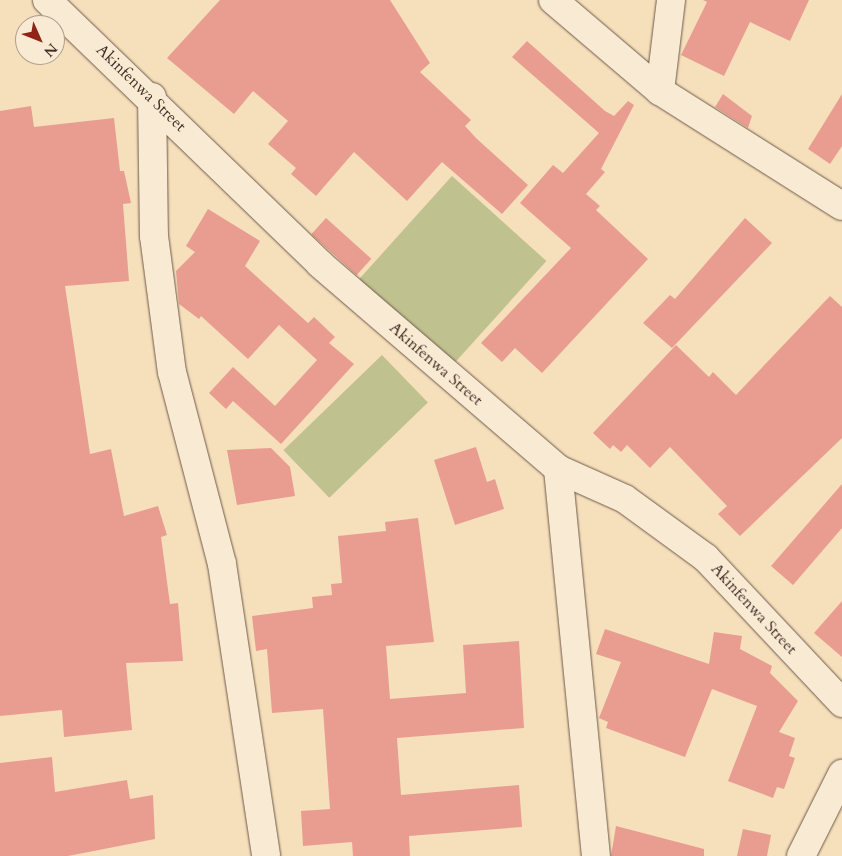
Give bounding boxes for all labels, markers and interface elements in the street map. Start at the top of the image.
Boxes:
north arrow [15,15,65,65]
text: N [39,39,61,61]
street label: Akinfenwa Street [92,40,190,136]
street label: Akinfenwa Street [385,318,487,410]
street label: Akinfenwa Street [707,560,801,658]

